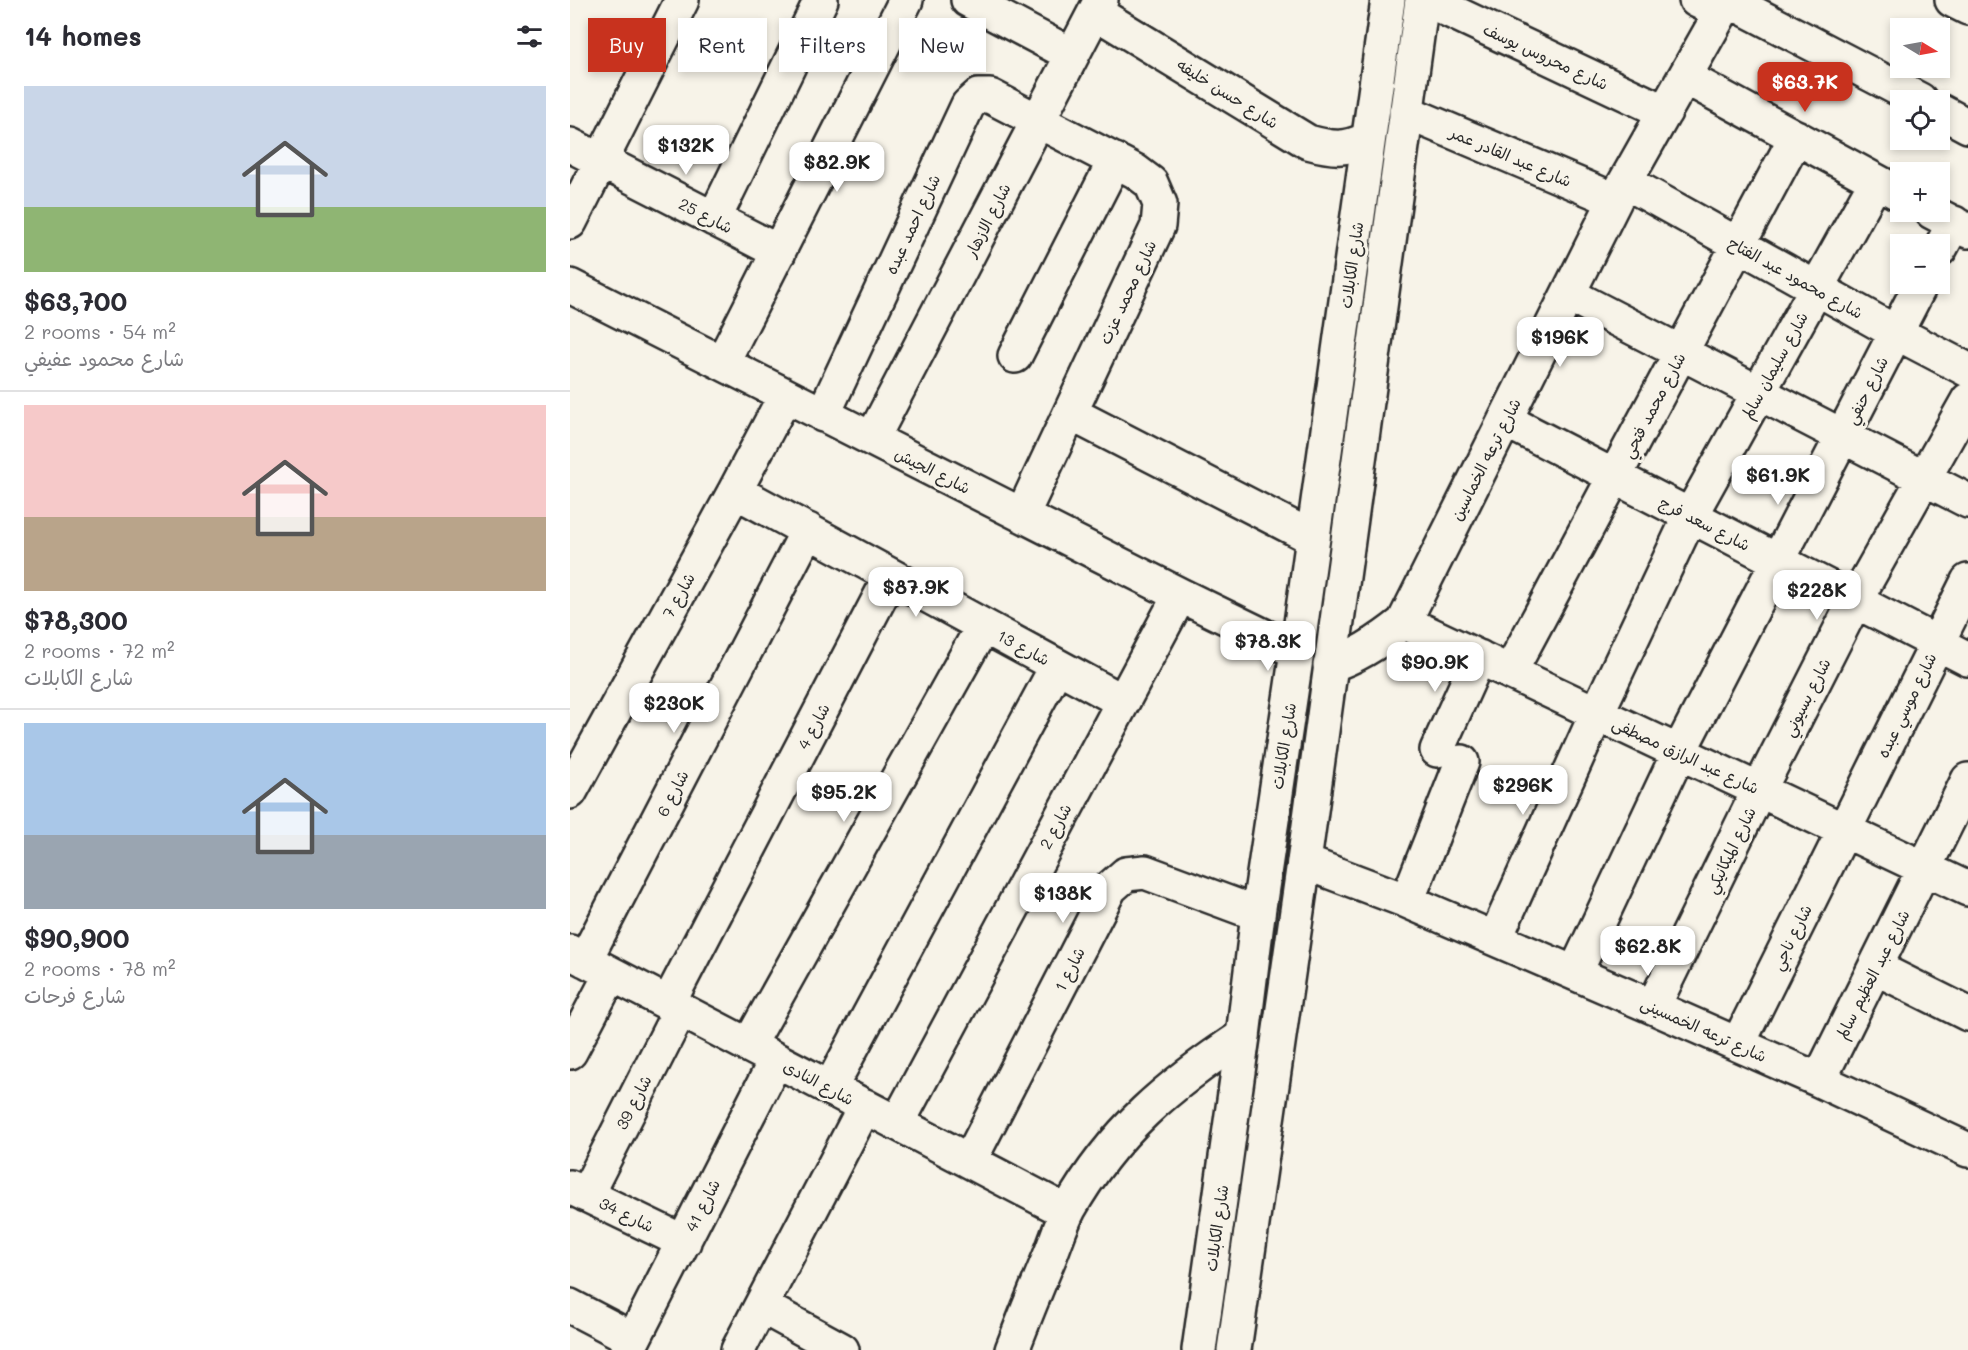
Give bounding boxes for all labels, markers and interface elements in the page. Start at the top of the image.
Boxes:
chip: Buy [588,18,666,72]
chip: Rent [678,18,767,72]
chip: Filters [779,18,887,72]
chip: New [899,18,986,72]
street label: شارع محروس يوسف [1479,18,1612,96]
north arrow [1890,18,1950,78]
map controls [1890,18,1950,294]
text: 14 homes [24,19,142,53]
icon: filters [513,20,546,53]
street label: شارع حسن خليفه [1172,53,1283,134]
pin: $63.7K [1756,62,1854,113]
text: $63.7K [1772,68,1838,94]
button: locate [1890,90,1950,150]
street label: شارع عبد القادر عمر [1444,120,1575,193]
icon: home [231,125,339,233]
pin: $132K [644,125,728,176]
text: $132K [657,131,715,157]
pin: $82.9K [788,142,886,193]
text: $82.9K [803,148,871,174]
button: + [1890,162,1950,222]
street label: شارع احمد عبده [880,171,946,278]
street label: شارع الازهار [959,179,1016,262]
street label: شارع 25 [674,192,737,239]
street label: شارع الكابلات [1335,220,1369,310]
street label: شارع محمود عبد الفتاح [1724,231,1867,324]
button: − [1890,234,1950,294]
street label: شارع محمد عزت [1094,236,1162,348]
text: $63,700 [24,284,127,318]
street label: شارع سليمان سالم [1736,308,1815,424]
pin: $196K [1518,317,1602,368]
text: 2 rooms · 54 m² [24,318,176,344]
text: $196K [1531,323,1589,349]
text: شارع محمود عفيفي [24,345,184,371]
street label: شارع محمد فتحي [1616,349,1694,464]
street label: شارع حنفي [1840,352,1897,430]
street label: شارع ترعه الخماسين [1445,394,1527,525]
street label: شارع الجيش [891,442,974,500]
icon: home [231,444,339,552]
pin: $61.9K [1729,455,1827,506]
text: $61.9K [1746,461,1810,487]
street label: شارع سعد فرج [1655,491,1754,557]
pin: $87.9K [867,567,965,618]
street label: شارع 7 [657,569,701,622]
pin: $228K [1775,570,1859,621]
text: $87.9K [882,573,950,599]
text: $228K [1787,576,1847,602]
text: $78,300 [24,603,128,637]
pin: $78.3K [1219,621,1317,672]
street label: شارع 13 [993,625,1054,671]
text: $78.3K [1234,627,1302,653]
text: 2 rooms · 72 m² [24,637,175,663]
pin: $90.9K [1386,642,1484,693]
text: $90.9K [1401,648,1469,674]
street label: شارع موسي عبده [1871,649,1945,763]
street label: شارع بسيوني [1777,654,1839,742]
text: شارع الكابلات [24,664,133,690]
pin: $230K [632,683,716,734]
text: $230K [643,689,705,715]
street label: شارع 4 [792,699,836,754]
street label: شارع الكابلات [1266,701,1302,791]
street label: شارع عبد الرازق مصطفى [1609,712,1763,800]
icon: home [231,762,339,870]
pin: $296K [1481,765,1565,816]
street label: شارع 6 [651,766,694,821]
text: $296K [1493,771,1553,797]
pin: $95.2K [795,772,893,823]
text: $95.2K [811,778,877,804]
street label: شارع 2 [1034,800,1077,853]
street label: شارع الميكانيكي [1700,803,1765,899]
pin: $138K [1021,873,1105,924]
text: $138K [1034,879,1092,905]
street label: شارع ناجي [1766,901,1820,976]
street label: شارع عبد العظيم سالم [1830,906,1916,1044]
text: $90,900 [24,921,129,955]
pin: $62.8K [1599,926,1697,977]
text: $62.8K [1614,932,1682,958]
street label: شارع 1 [1049,943,1091,996]
text: 2 rooms · 78 m² [24,955,176,981]
text: شارع فرحات [24,982,126,1008]
street label: شارع ترعه الخمسينى [1637,992,1770,1068]
street label: شارع النادى [779,1055,858,1111]
street label: شارع 39 [610,1071,657,1134]
street label: شارع 41 [680,1175,726,1236]
street label: شارع الكابلات [1200,1183,1234,1273]
street label: شارع 34 [595,1192,658,1238]

